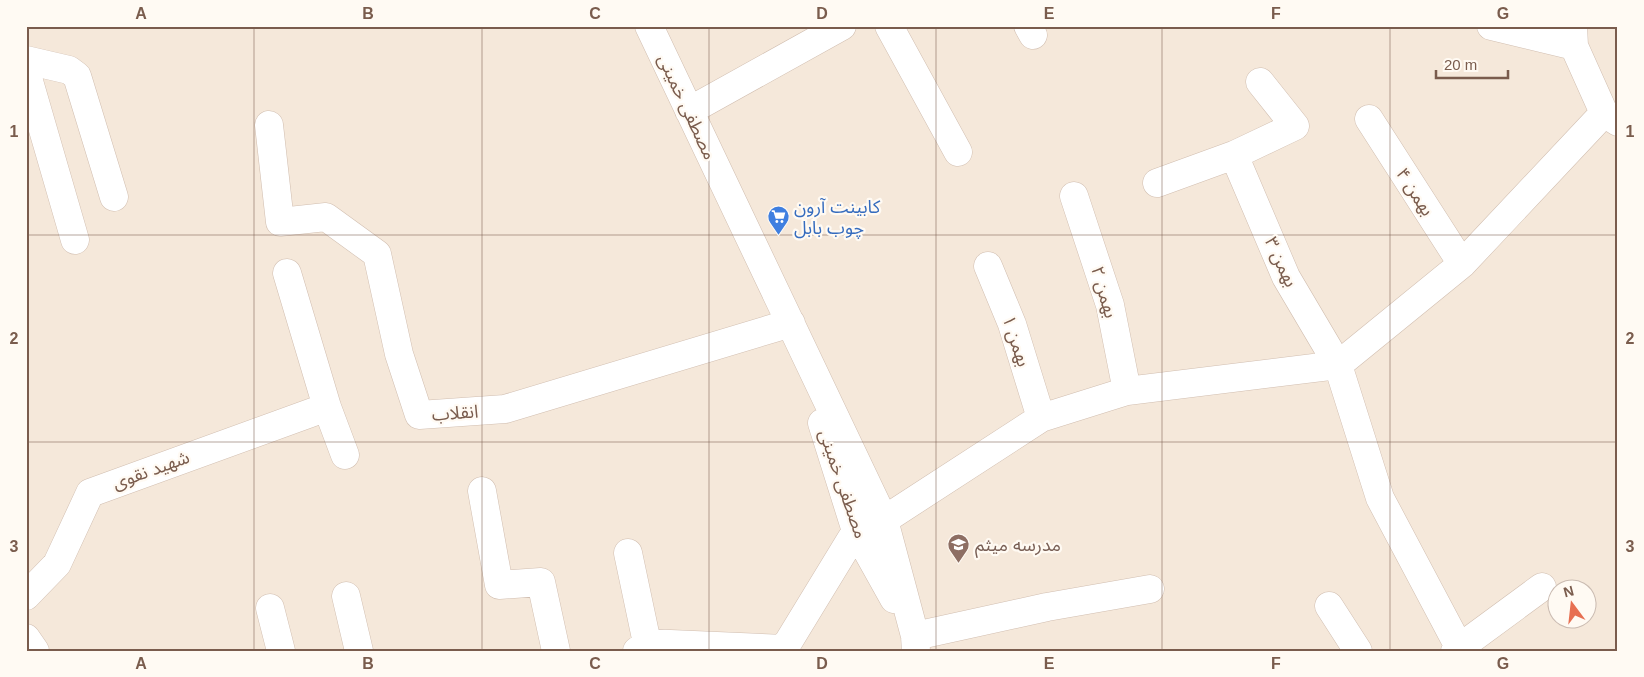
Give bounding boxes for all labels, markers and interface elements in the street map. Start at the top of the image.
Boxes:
text: A [135,5,147,22]
text: B [362,5,374,22]
text: C [589,5,601,22]
text: D [816,5,828,22]
text: E [1044,5,1055,22]
text: F [1271,5,1281,22]
text: G [1497,5,1509,22]
scale bar [1436,48,1509,80]
street label: مصطفی خمینی [653,51,720,163]
text: 20 m [1444,56,1477,73]
text: 1 [10,123,19,140]
text: 1 [1626,123,1635,140]
street label: بهمن ۴ [1391,164,1438,220]
place label: کابینت آرون چوب بابل [794,197,881,239]
supermarket icon: کابینت آرون چوب بابل [766,205,790,236]
street label: بهمن ۳ [1260,234,1301,291]
street label: بهمن ۲ [1086,264,1121,320]
street label: بهمن ۱ [997,313,1034,370]
text: 2 [10,330,19,347]
text: 2 [1626,330,1635,347]
street label: انقلاب [431,401,479,425]
street label: مصطفی خمینی [814,427,871,541]
street label: شهید نقوی [110,447,193,494]
school or university icon: مدرسه میثم [947,533,971,564]
place label: مدرسه میثم [975,535,1061,558]
text: 3 [10,538,19,555]
text: 3 [1626,538,1635,555]
north arrow [1546,580,1596,630]
text: N [1562,582,1576,600]
text: A [135,655,147,672]
text: B [362,655,374,672]
text: C [589,655,601,672]
text: D [816,655,828,672]
text: E [1044,655,1055,672]
text: F [1271,655,1281,672]
text: G [1497,655,1509,672]

